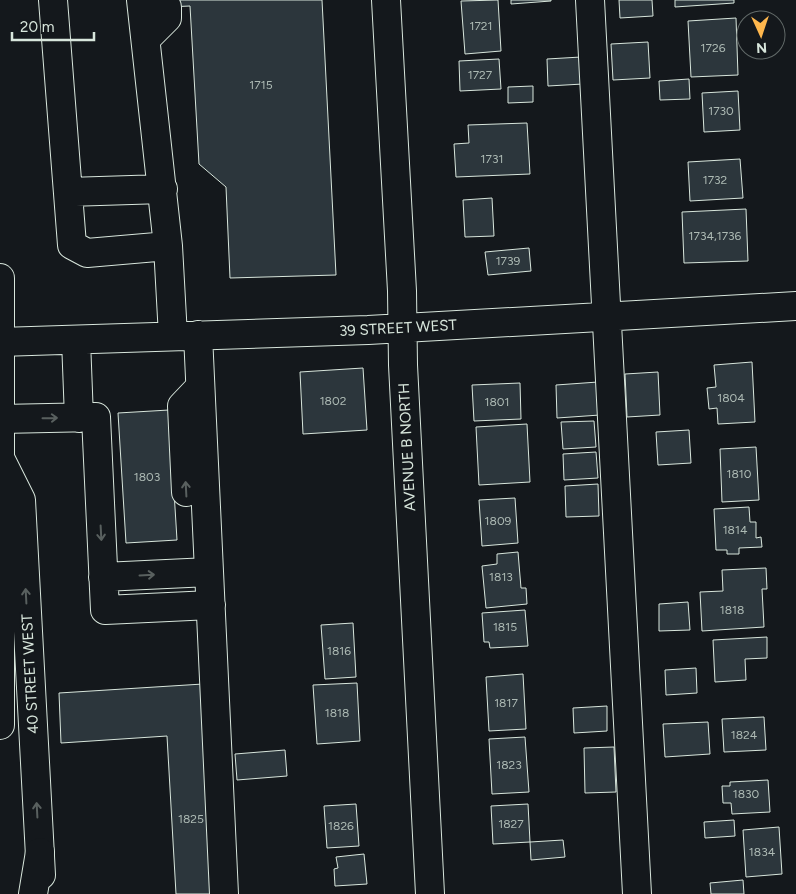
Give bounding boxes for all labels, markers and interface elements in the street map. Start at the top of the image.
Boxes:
scale bar [12,10,95,42]
north arrow [736,10,786,60]
text: 20 m [20,18,54,36]
house number: 1721 [469,19,493,33]
text: N [756,39,768,56]
house number: 1726 [701,41,726,55]
house number: 1727 [468,68,493,82]
house number: 1715 [249,78,273,92]
house number: 1730 [708,104,734,118]
house number: 1731 [481,152,503,166]
house number: 1732 [703,173,727,187]
house number: 1734,1736 [689,229,742,243]
house number: 1739 [496,254,521,268]
street label: 39 STREET WEST [339,316,458,340]
street label: AVENUE B NORTH [395,382,419,512]
house number: 1804 [717,391,745,405]
house number: 1802 [320,394,346,408]
house number: 1801 [485,395,509,409]
one-way arrow [41,413,57,423]
house number: 1810 [727,467,752,481]
house number: 1803 [134,470,160,484]
one-way arrow [181,481,190,497]
house number: 1809 [485,514,512,528]
house number: 1814 [723,523,748,537]
one-way arrow [97,525,106,541]
one-way arrow [138,570,154,579]
house number: 1813 [489,570,513,584]
one-way arrow [22,588,31,604]
house number: 1818 [720,603,744,617]
street label: 40 STREET WEST [18,613,42,734]
house number: 1815 [493,620,517,634]
house number: 1816 [327,644,351,658]
house number: 1817 [494,696,518,710]
house number: 1818 [325,706,349,720]
house number: 1824 [731,728,758,742]
house number: 1823 [496,758,522,772]
house number: 1830 [733,787,760,801]
one-way arrow [33,803,42,819]
house number: 1825 [178,812,204,826]
house number: 1827 [498,817,524,831]
house number: 1826 [328,819,354,833]
house number: 1834 [749,845,776,859]

